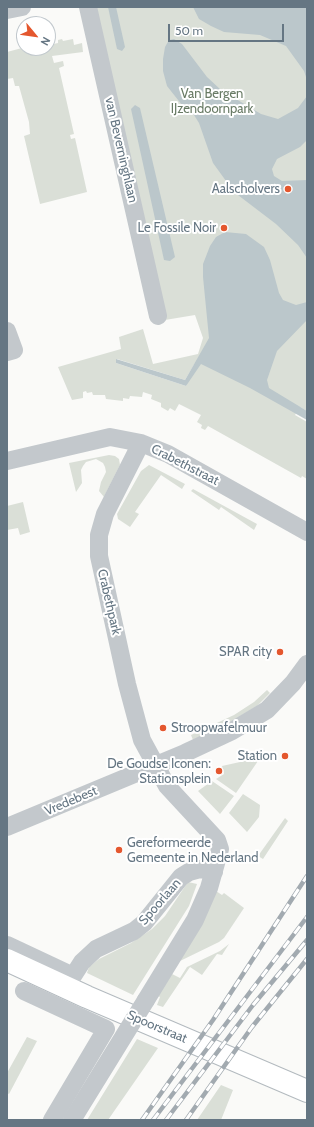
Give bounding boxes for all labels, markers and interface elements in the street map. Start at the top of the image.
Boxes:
north arrow [16,16,56,56]
scale bar [170,16,286,42]
text: 50 m [175,23,203,38]
text: N [38,35,54,48]
park label: Van Bergen IJzendoornpark [171,86,253,117]
street label: van Beverninghlaan [101,96,141,204]
place label: Aalscholvers [212,181,280,197]
marker: Aalscholvers [283,184,293,194]
place label: Le Fossile Noir [138,220,216,236]
marker: Le Fossile Noir [219,223,229,233]
street label: Crabethstraat [148,441,222,489]
street label: Crabethpark [94,568,124,636]
place label: SPAR city [219,644,272,660]
marker: SPAR city [275,647,285,657]
place label: Stroopwafelmuur [171,720,267,736]
marker: Stroopwafelmuur [158,723,168,733]
place label: Station [238,748,277,764]
marker: Station [280,751,290,761]
place label: De Goudse Iconen: Stationsplein [107,756,211,787]
marker: De Goudse Iconen: Stationsplein [214,766,224,776]
street label: Vredebest [42,783,100,819]
place label: Gereformeerde Gemeente in Nederland [127,835,258,866]
marker: Gereformeerde Gemeente in Nederland [114,845,124,855]
street label: Spoorlaan [136,876,184,928]
street label: Spoorstraat [125,1007,189,1047]

